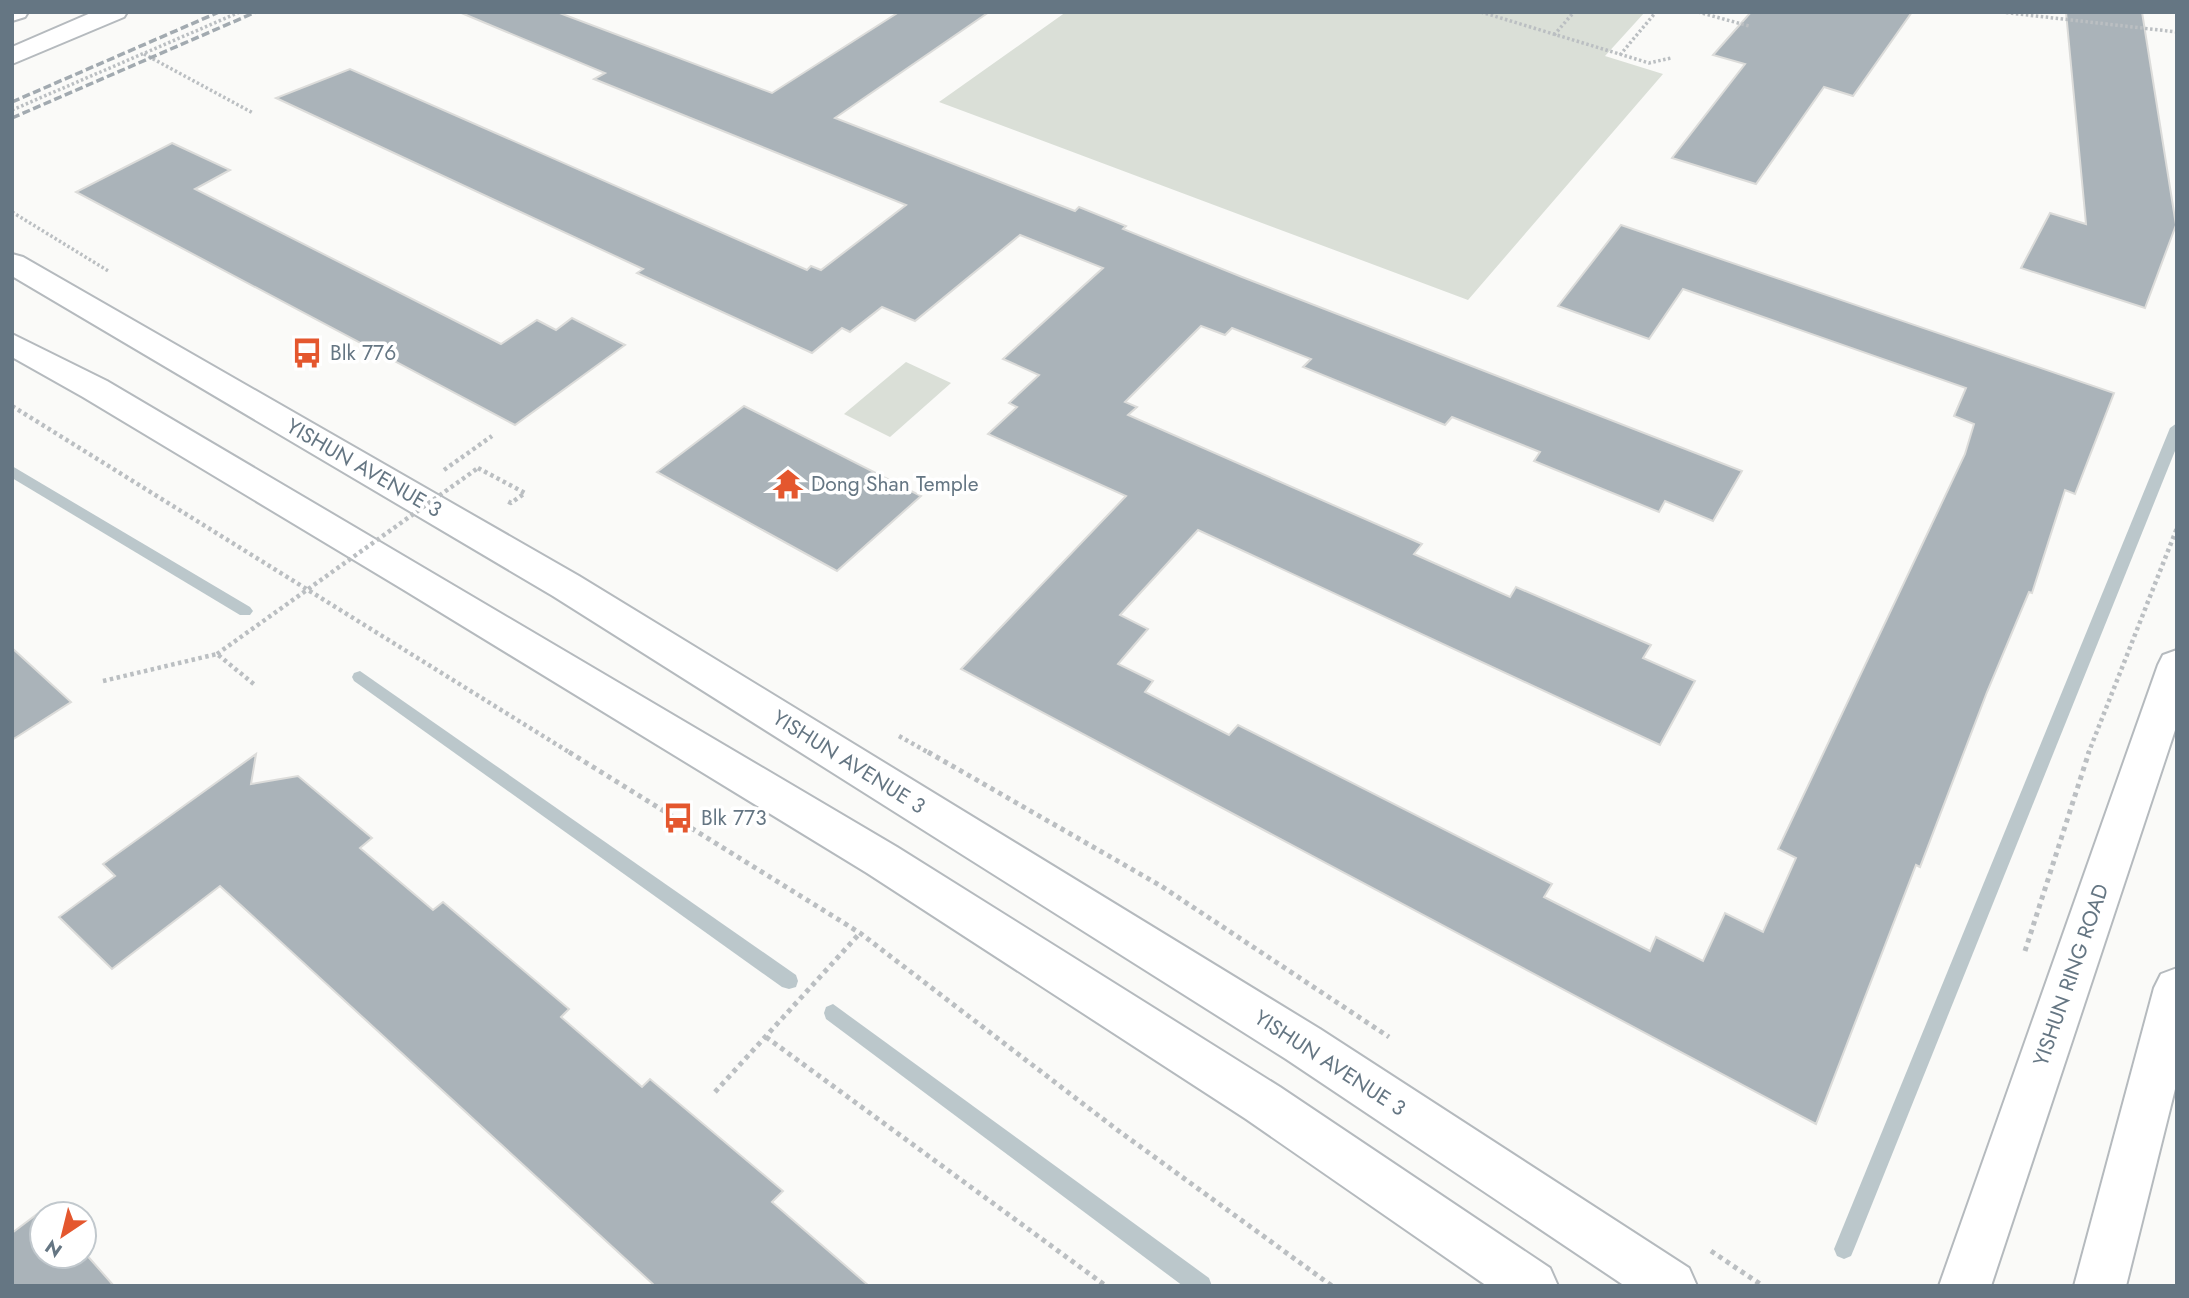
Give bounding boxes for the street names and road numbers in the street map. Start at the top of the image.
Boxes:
street label: YISHUN AVENUE 3 [281,411,447,525]
street label: YISHUN AVENUE 3 [767,703,931,821]
street label: YISHUN RING ROAD [2026,880,2116,1070]
street label: YISHUN AVENUE 3 [1248,1003,1412,1123]

